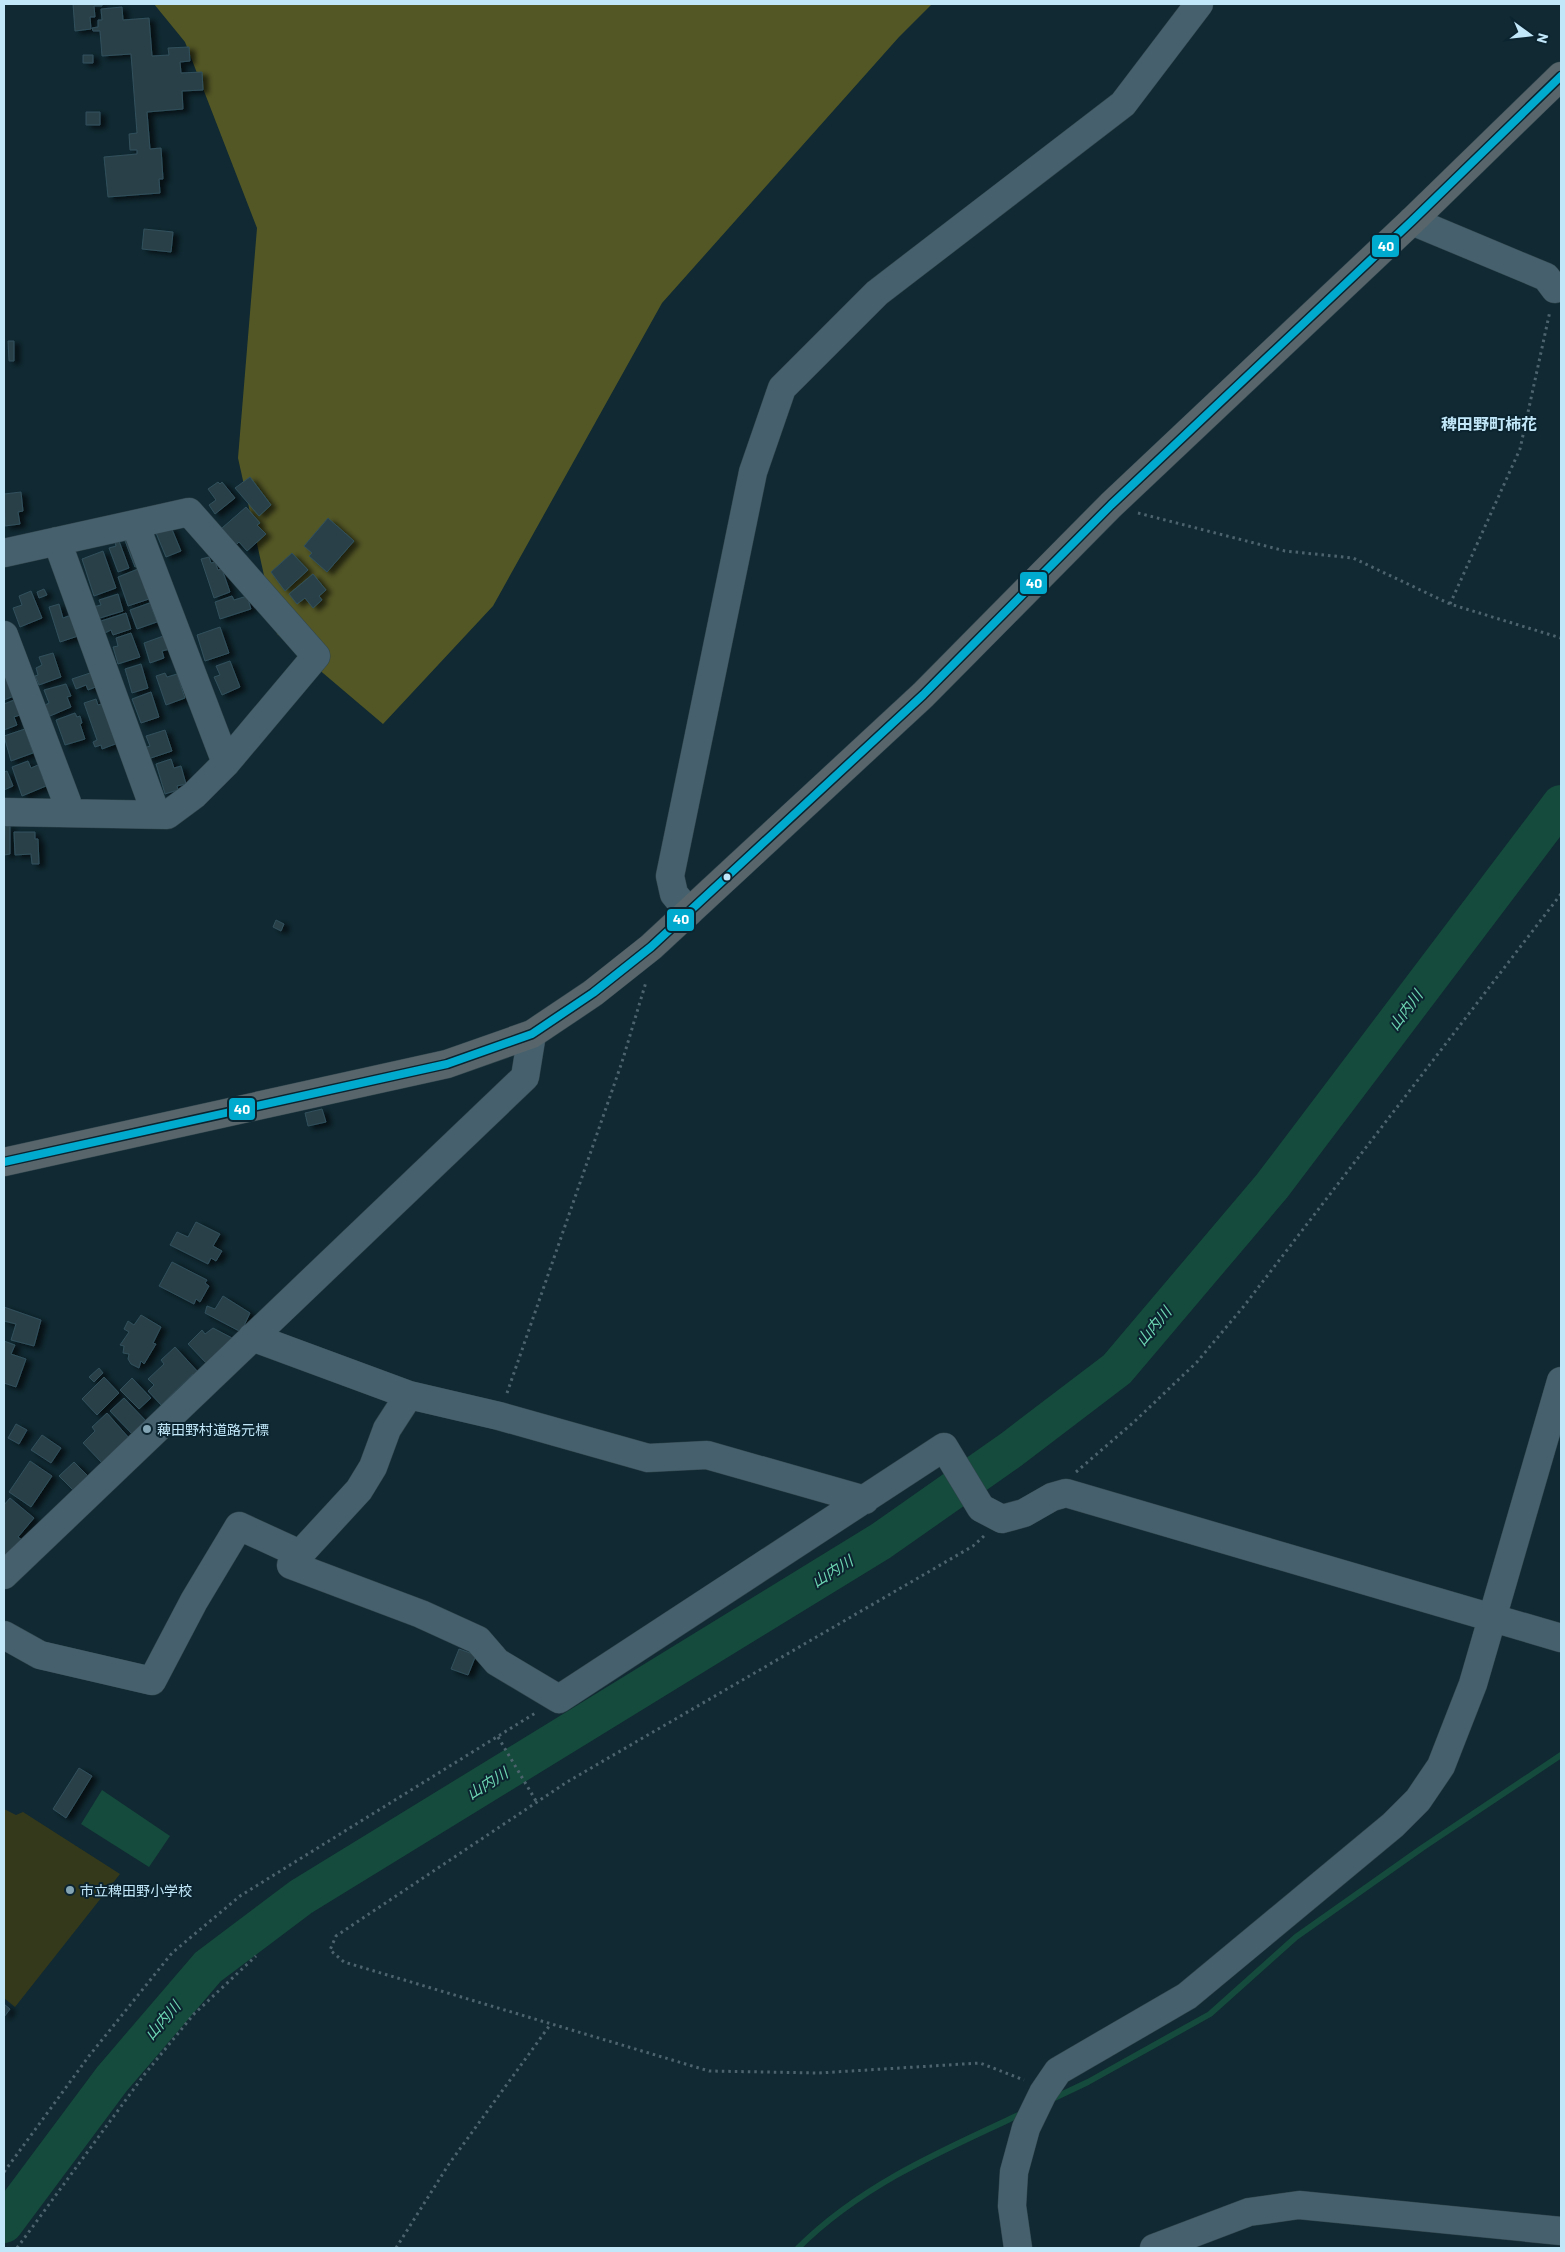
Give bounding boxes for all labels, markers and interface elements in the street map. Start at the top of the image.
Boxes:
north arrow [1505,10,1555,60]
text: N [1534,32,1552,45]
line badge: 40 [1371,234,1400,258]
text: 40 [1378,237,1394,254]
district label: 稗田野町柿花 [1441,414,1537,433]
line badge: 40 [1019,571,1048,595]
text: 40 [1026,574,1042,591]
unlabelled marker [722,872,732,882]
line badge: 40 [666,908,695,932]
text: 40 [673,910,689,927]
water label: 山内川 [1384,985,1427,1033]
line badge: 40 [228,1097,256,1121]
text: 40 [234,1100,250,1117]
water label: 山内川 [1132,1301,1176,1349]
place label: 薭田野村道路元標 [157,1421,269,1438]
marker: 薭田野村道路元標 [141,1423,153,1435]
water label: 山内川 [808,1550,858,1591]
water label: 山内川 [463,1762,513,1803]
place label: 市立稗田野小学校 [80,1882,192,1899]
marker: 市立稗田野小学校 [64,1884,76,1896]
water label: 山内川 [140,1996,185,2043]

